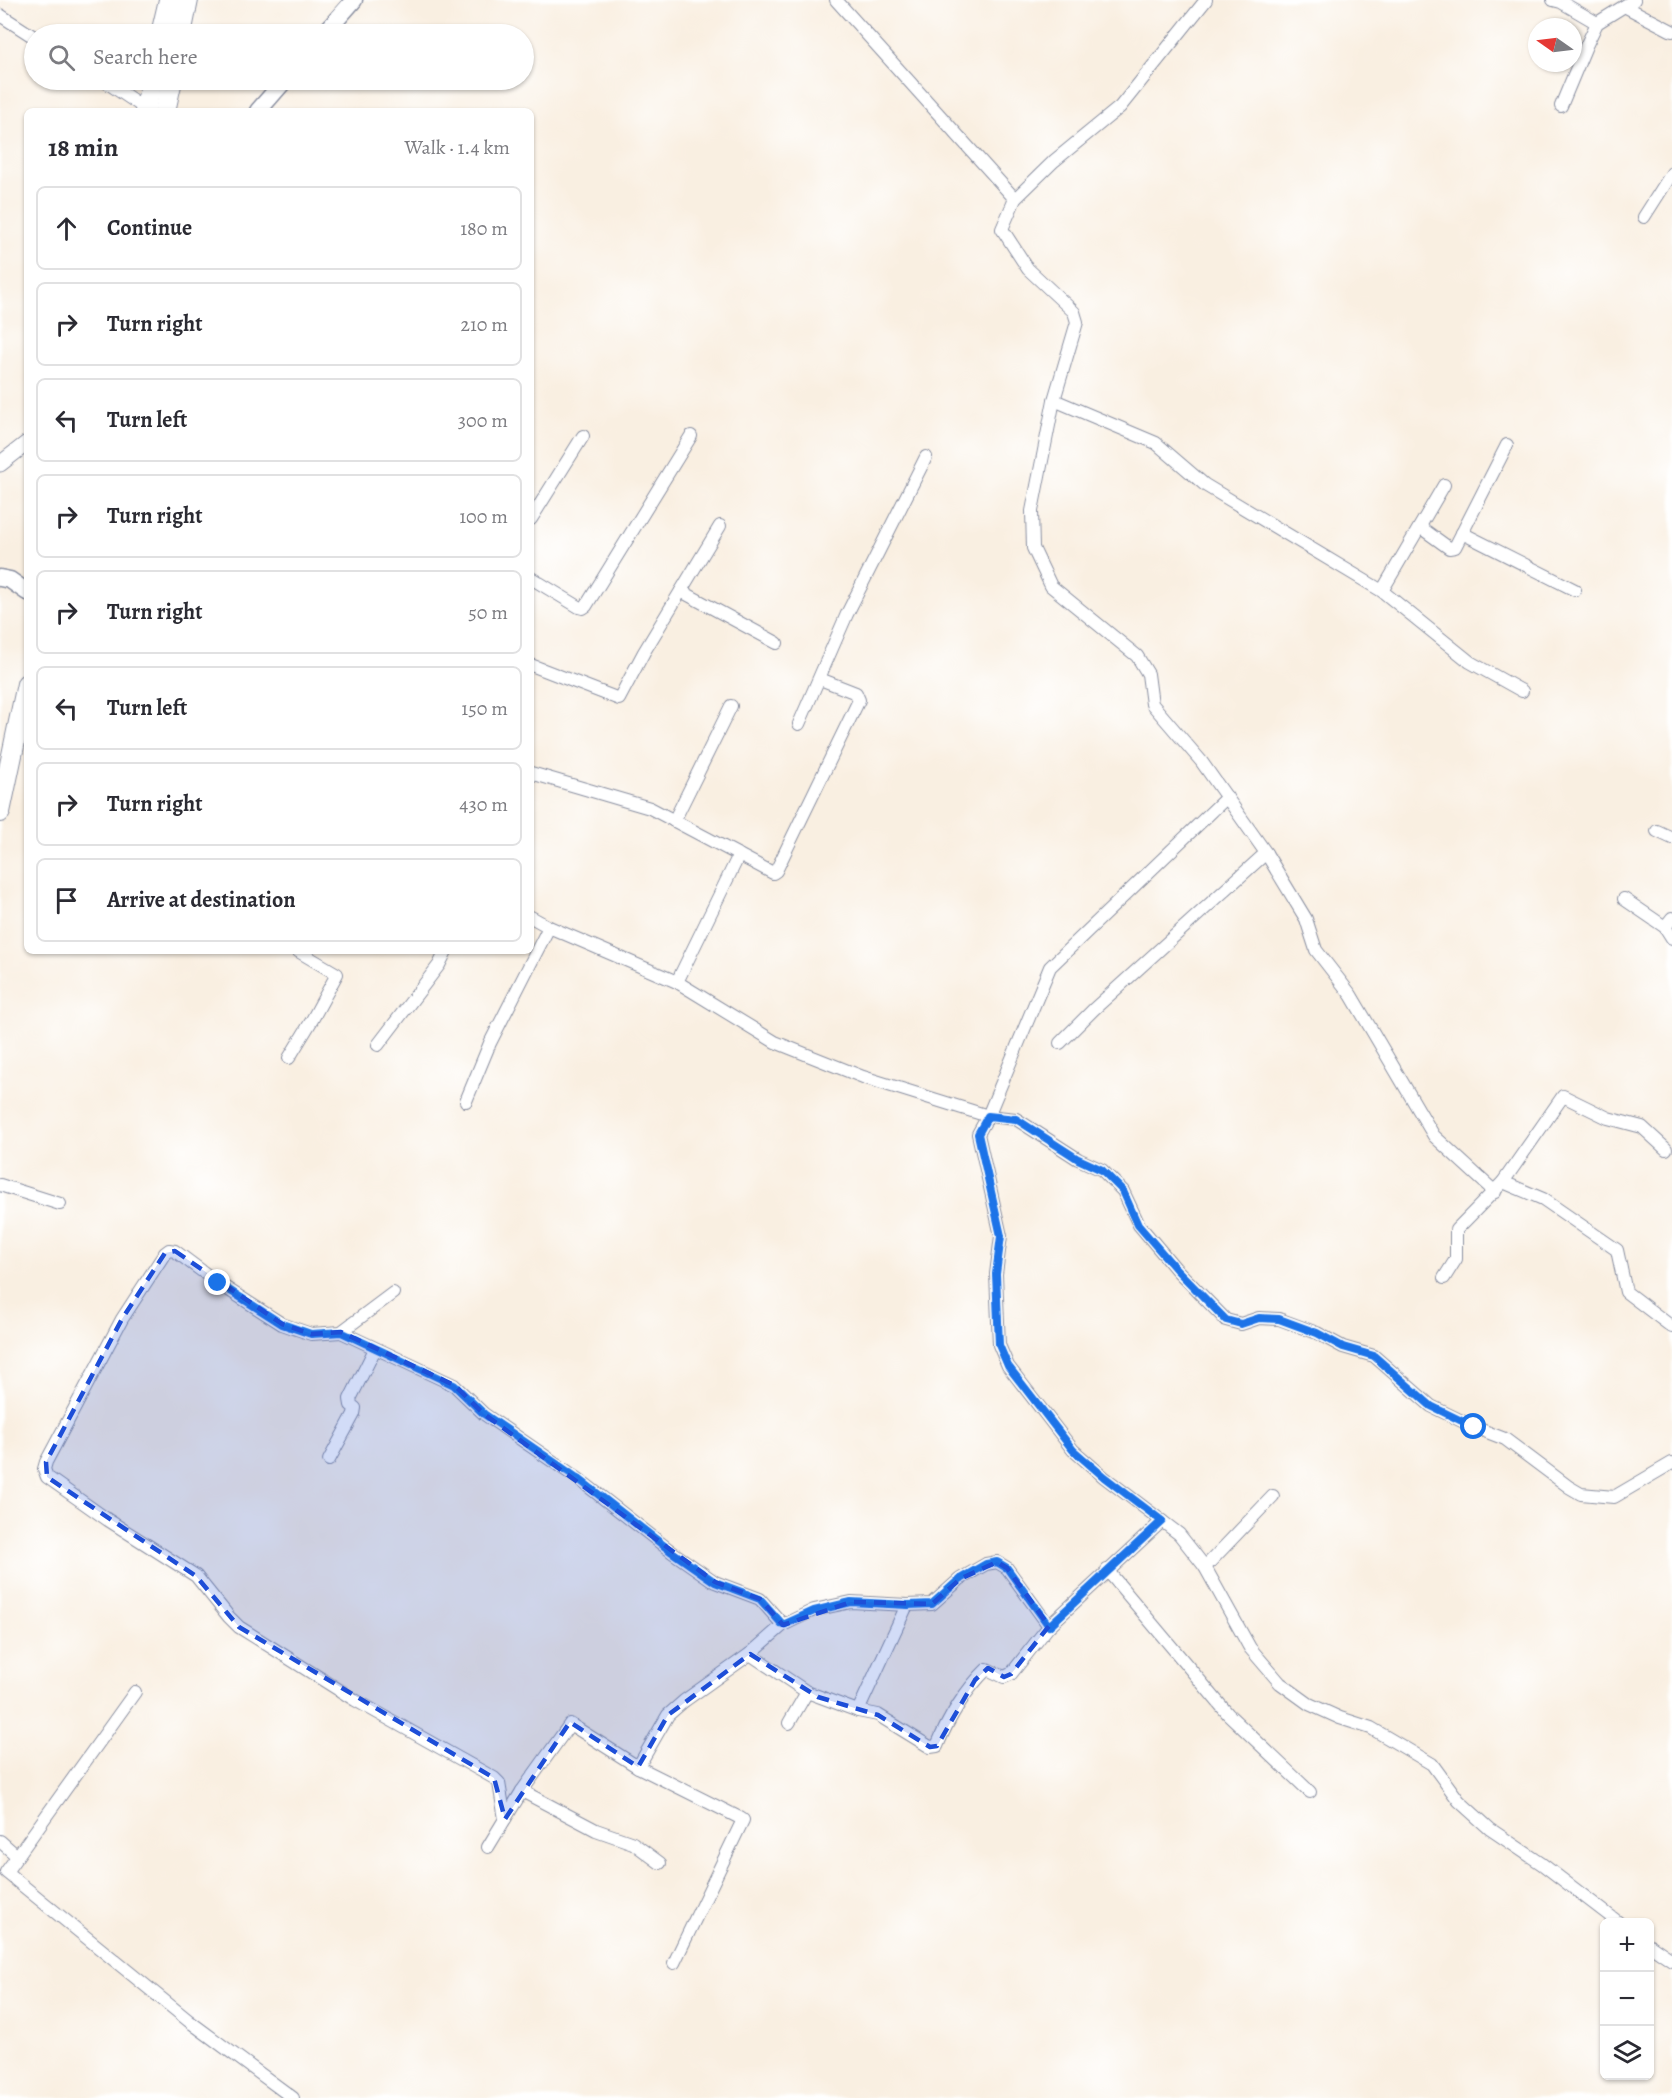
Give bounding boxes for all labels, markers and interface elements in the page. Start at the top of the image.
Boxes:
north arrow [1528,18,1582,72]
search box [24,24,534,90]
icon: search [45,41,78,74]
text: Search here [93,42,198,72]
text: 18 min [48,130,118,165]
text: Walk · 1.4 km [404,134,510,161]
icon: ahead [50,212,83,245]
text: Continue [107,213,192,243]
text: 180 m [460,215,508,242]
icon: right [50,308,83,341]
text: Turn right [107,309,203,339]
text: 210 m [460,311,508,338]
icon: left [50,404,83,437]
text: Turn left [107,405,187,435]
text: 300 m [458,407,508,434]
icon: right [50,500,83,533]
text: Turn right [107,501,203,531]
text: 100 m [459,503,508,530]
icon: right [50,596,83,629]
text: Turn right [107,597,203,627]
text: 50 m [468,599,508,626]
icon: left [50,692,83,725]
text: Turn left [107,693,187,723]
text: 150 m [461,695,508,722]
icon: right [50,788,83,821]
text: Turn right [107,789,203,819]
text: 430 m [459,791,508,818]
icon: arrive [50,884,83,917]
text: Arrive at destination [107,885,296,915]
route end [204,1269,230,1295]
route start [1460,1413,1486,1439]
map controls [1600,1918,1654,2080]
button: + [1600,1918,1654,1972]
button: − [1600,1972,1654,2026]
button: layers [1600,2026,1654,2080]

